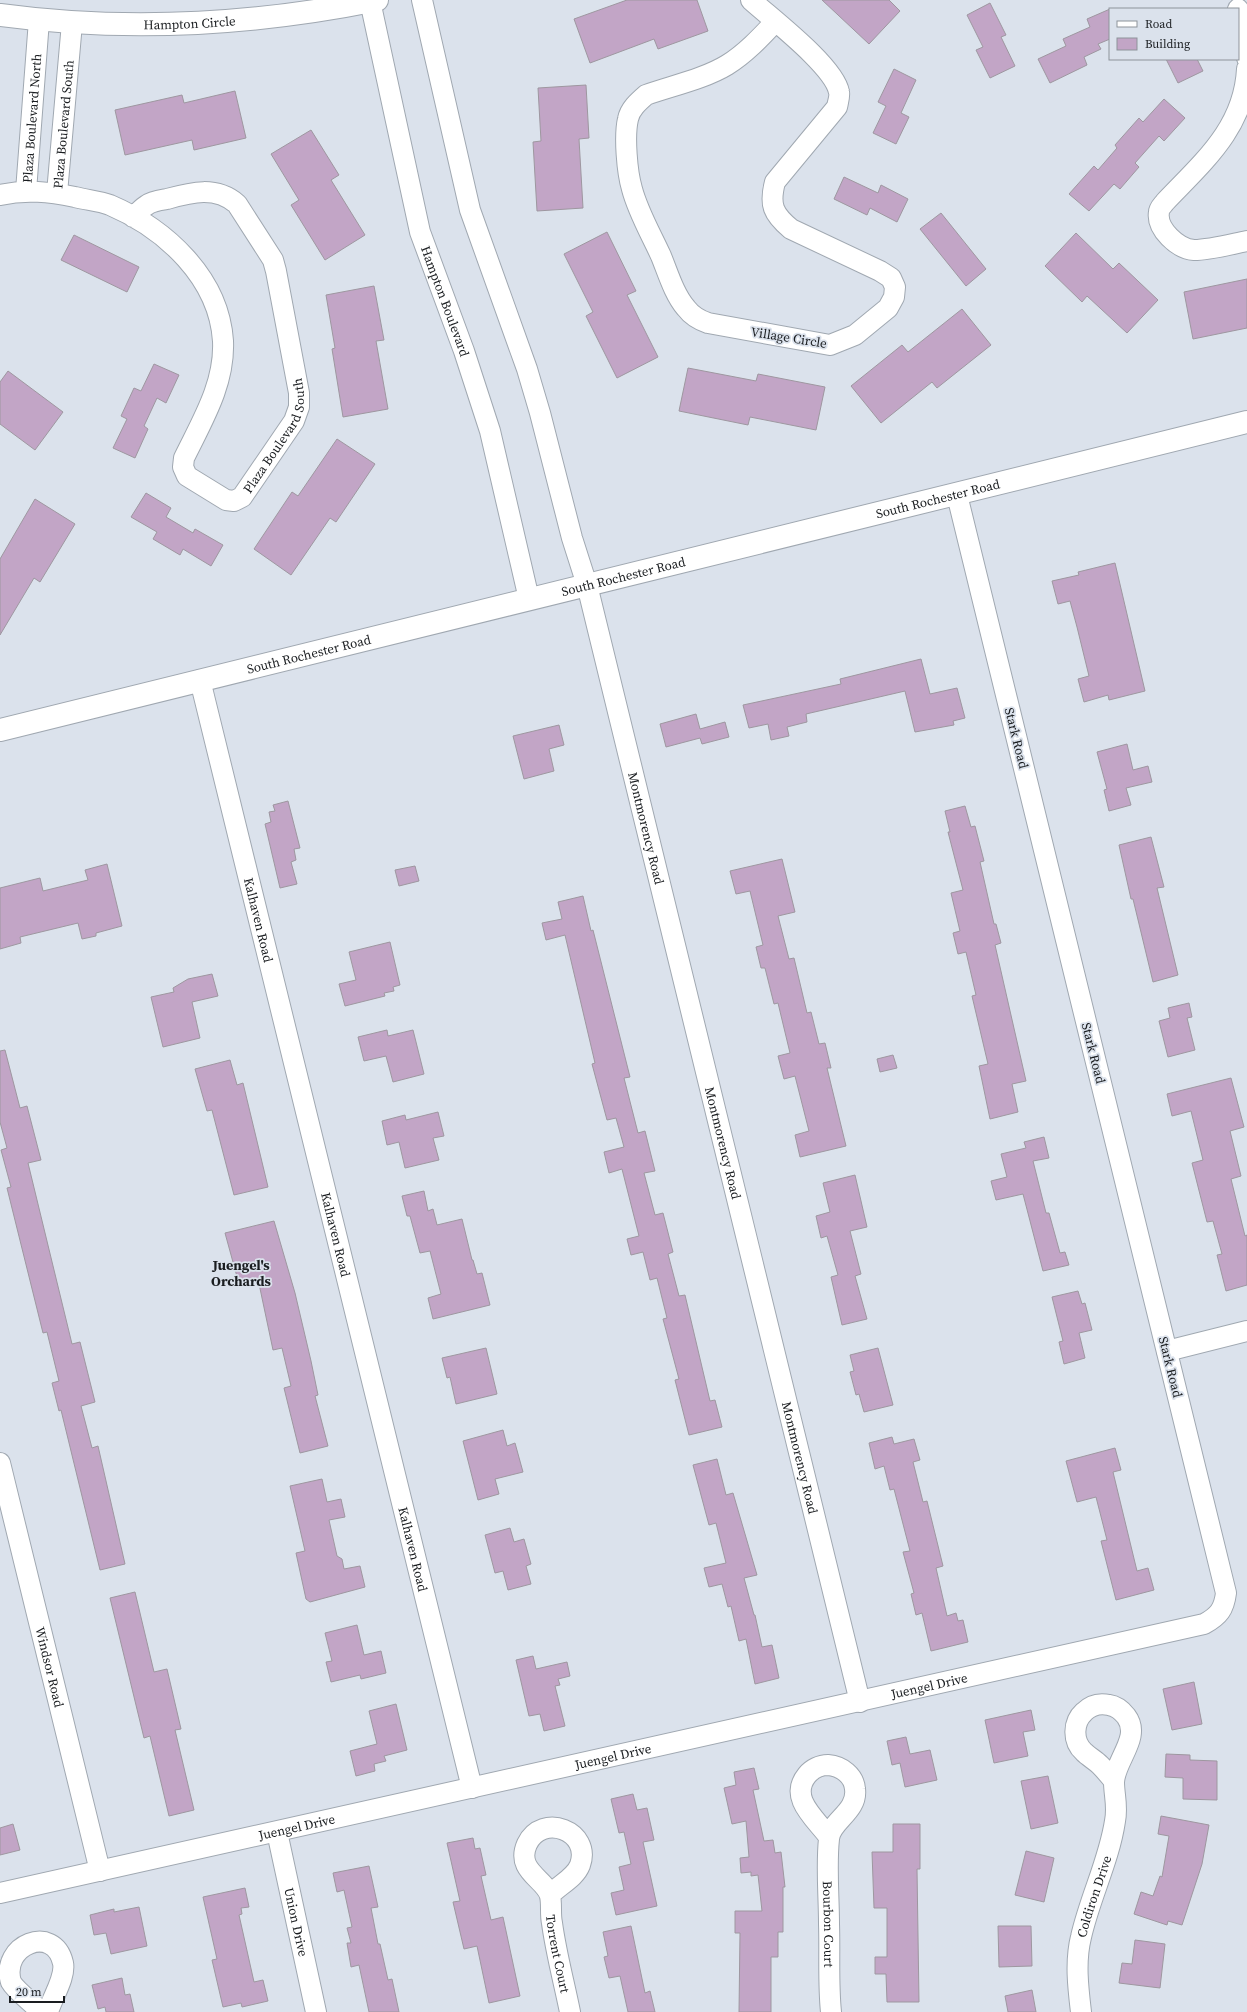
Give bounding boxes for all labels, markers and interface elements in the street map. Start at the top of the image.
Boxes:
legend [1109,8,1239,60]
street label: Hampton Circle [144,12,237,33]
text: Road [1145,16,1172,32]
text: Building [1145,36,1190,52]
street label: Plaza Boulevard North [19,53,45,184]
street label: Plaza Boulevard South [49,59,78,189]
street label: Hampton Boulevard [417,244,473,359]
street label: Village Circle [750,323,829,352]
street label: Plaza Boulevard South [239,377,308,496]
street label: South Rochester Road [874,475,1002,522]
street label: South Rochester Road [560,553,688,600]
street label: South Rochester Road [245,631,373,678]
street label: Stark Road [1001,706,1032,771]
street label: Montmorency Road [624,771,668,887]
street label: Kalhaven Road [240,876,277,965]
street label: Stark Road [1078,1021,1109,1086]
street label: Montmorency Road [701,1085,745,1202]
street label: Kalhaven Road [317,1191,354,1279]
district label: Juengel's Orchards [211,1255,272,1291]
street label: Stark Road [1155,1335,1186,1400]
street label: Montmorency Road [778,1400,822,1516]
street label: Kalhaven Road [394,1505,432,1594]
street label: Windsor Road [31,1625,68,1710]
street label: Juengel Drive [888,1669,969,1703]
street label: Juengel Drive [572,1740,653,1774]
street label: Juengel Drive [256,1810,337,1844]
street label: Coldiron Drive [1073,1853,1116,1939]
street label: Bourbon Court [819,1881,837,1968]
street label: Union Drive [280,1886,312,1959]
street label: Torrent Court [542,1914,574,1995]
scale bar [10,1978,64,2004]
text: 20 m [16,1984,42,2000]

